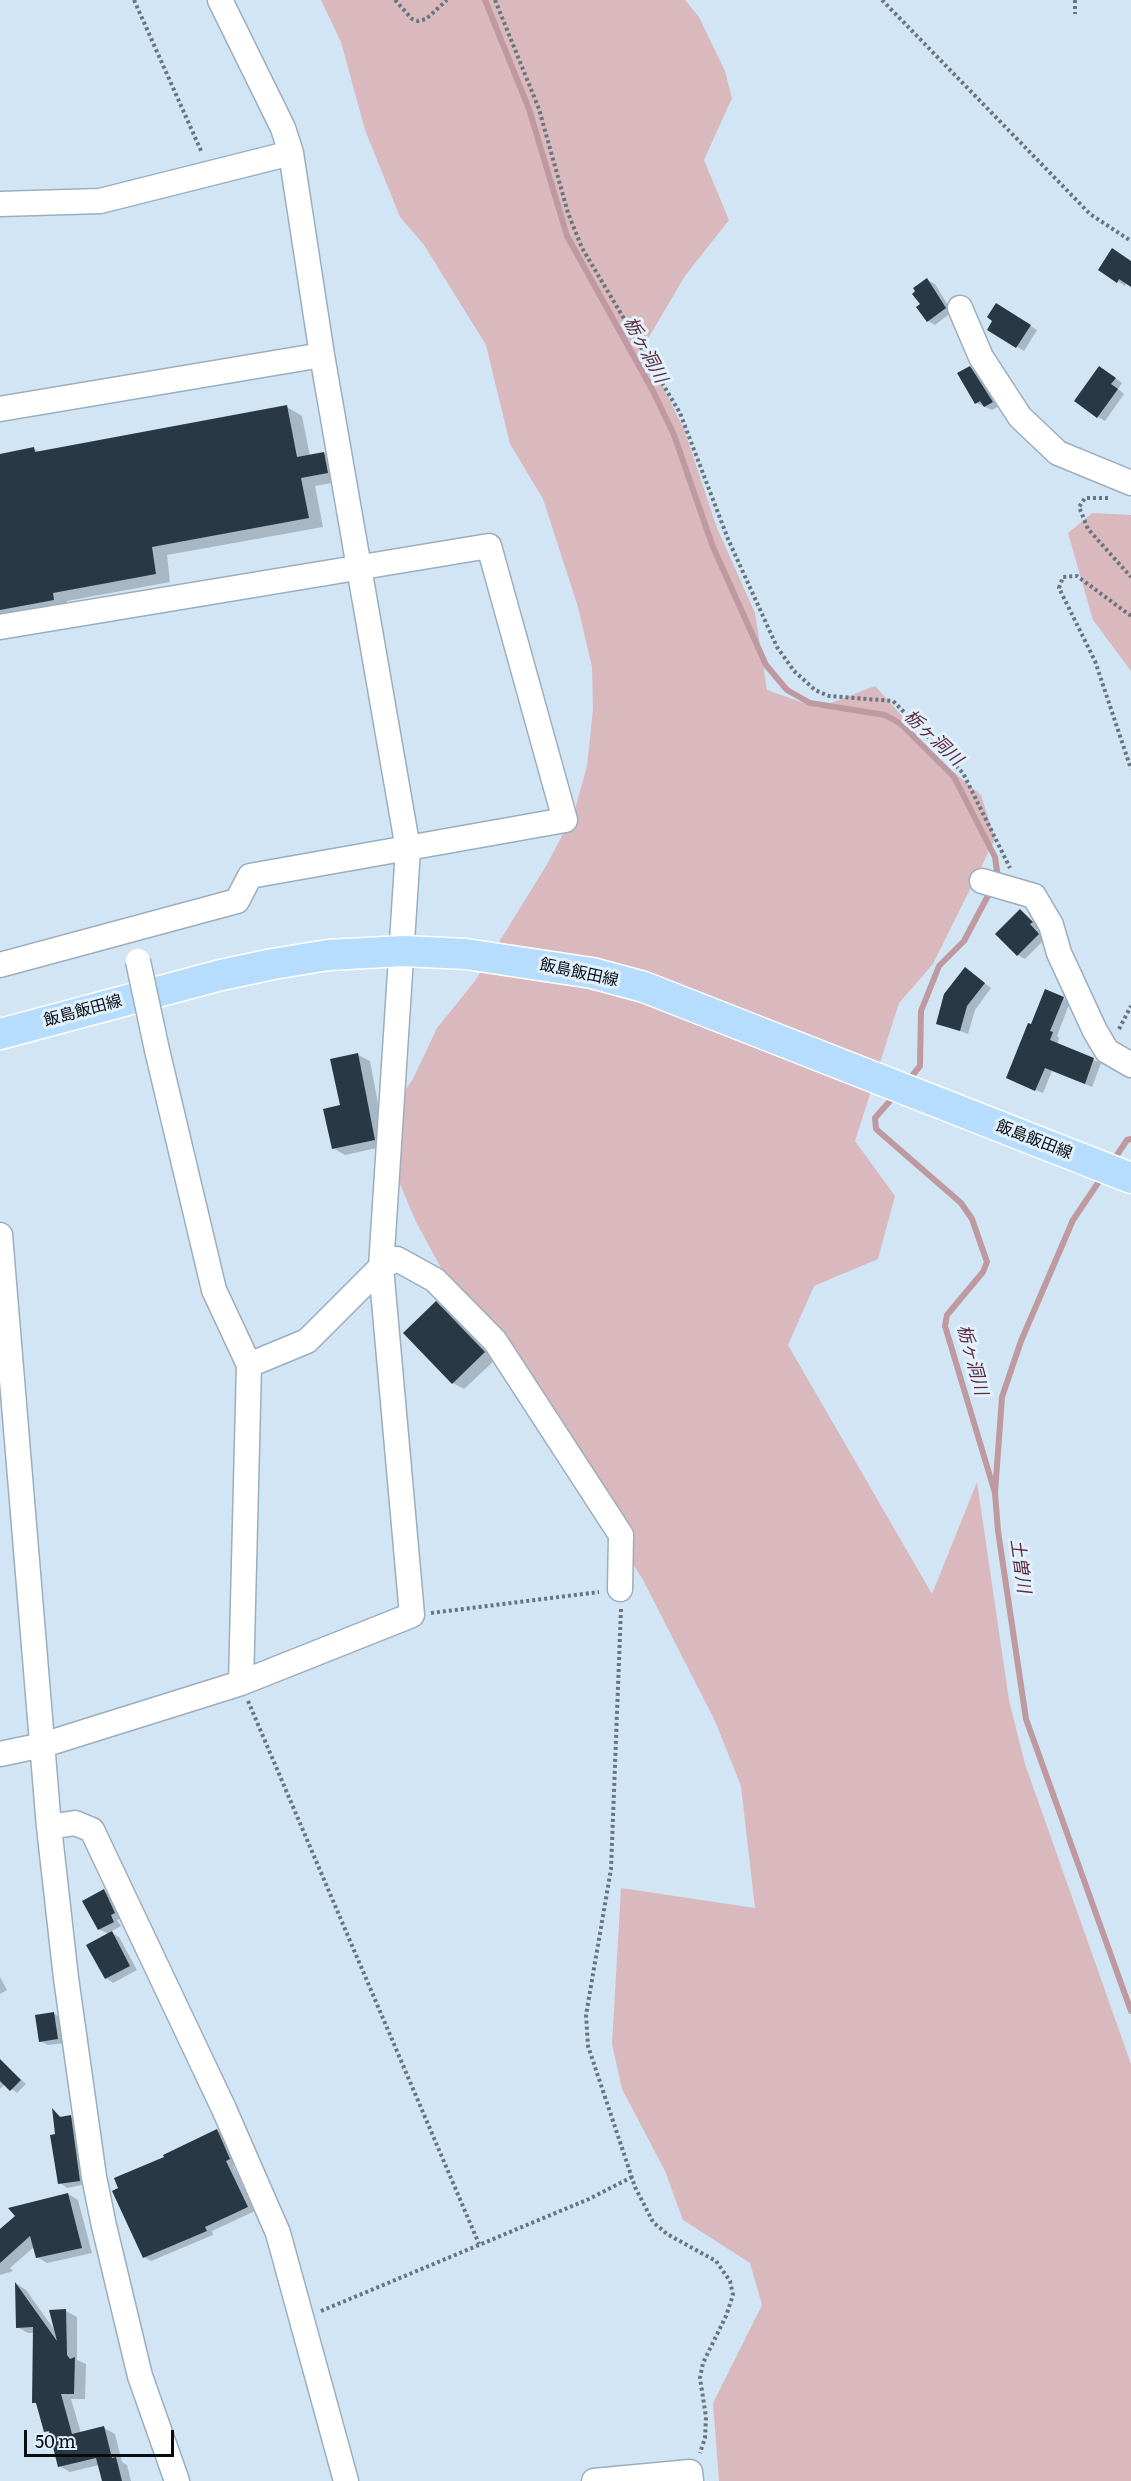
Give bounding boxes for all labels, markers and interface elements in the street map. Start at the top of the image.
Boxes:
water label: 栃ヶ洞川 [619,313,671,387]
water label: 栃ヶ洞川 [899,706,967,770]
street label: 飯島飯田線 [538,955,620,991]
street label: 飯島飯田線 [42,991,124,1031]
street label: 飯島飯田線 [993,1117,1075,1163]
water label: 栃ヶ洞川 [952,1322,992,1398]
water label: 土曽川 [1006,1538,1034,1594]
scale bar [27,2418,177,2456]
text: 50 m [35,2427,76,2454]

